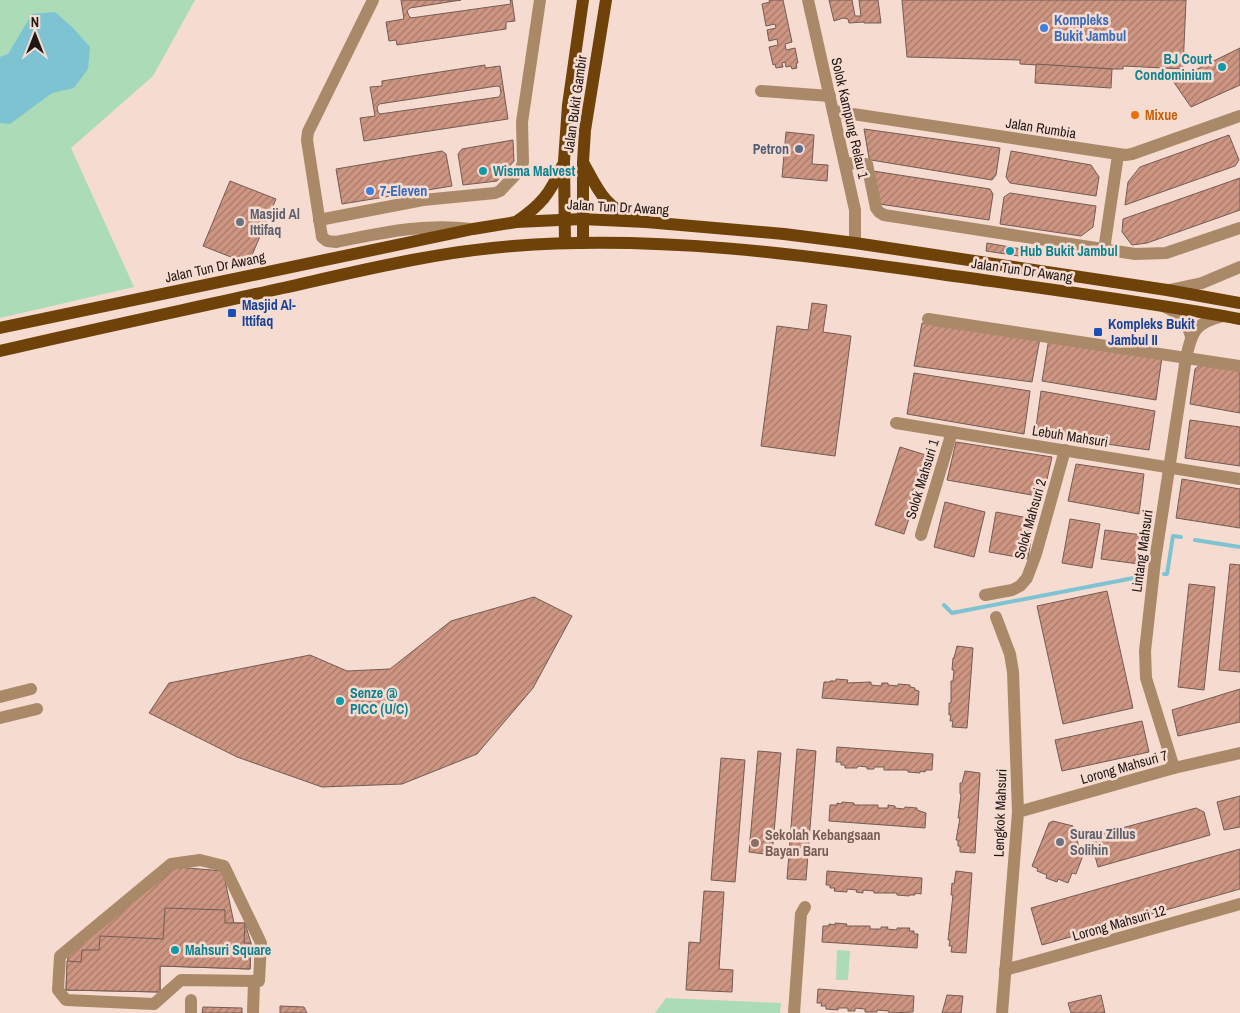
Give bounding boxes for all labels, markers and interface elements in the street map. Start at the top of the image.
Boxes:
north arrow [10,10,60,60]
place label: Kompleks Bukit Jambul [1054,11,1126,45]
text: N [31,13,39,31]
marker: Kompleks Bukit Jambul [1038,22,1050,34]
place label: BJ Court Condominium [1135,50,1212,84]
street label: Jalan Bukit Gambir [559,54,591,154]
street label: Solok Kampung Relau 1 [827,56,873,181]
marker: BJ Court Condominium [1216,61,1228,73]
place label: Mixue [1145,106,1178,124]
marker: Mixue [1129,109,1141,121]
street label: Jalan Rumbia [1005,114,1078,143]
place label: Petron [753,140,789,158]
marker: Petron [793,143,805,155]
place label: Wisma Malvest [493,162,575,180]
marker: Wisma Malvest [477,165,489,177]
place label: 7-Eleven [380,182,427,200]
marker: 7-Eleven [364,185,376,197]
street label: Jalan Tun Dr Awang [567,195,670,219]
place label: Masjid Al Ittifaq [250,205,300,239]
marker: Masjid Al Ittifaq [234,216,246,228]
place label: Hub Bukit Jambul [1020,242,1118,260]
marker: Hub Bukit Jambul [1004,245,1016,257]
street label: Jalan Tun Dr Awang [163,247,267,286]
street label: Jalan Tun Dr Awang [970,254,1074,286]
place label: Masjid Al- Ittifaq [242,296,296,330]
marker: Masjid Al- Ittifaq [226,307,238,319]
place label: Kompleks Bukit Jambul II [1108,315,1195,349]
marker: Kompleks Bukit Jambul II [1092,326,1104,338]
street label: Lebuh Mahsuri [1031,421,1109,451]
street label: Solok Mahsuri 1 [901,436,943,521]
street label: Solok Mahsuri 2 [1010,477,1050,561]
street label: Lintang Mahsuri [1127,509,1157,593]
place label: Senze @ PICC (U/C) [350,684,408,718]
marker: Senze @ PICC (U/C) [334,695,346,707]
street label: Lorong Mahsuri 7 [1078,746,1170,788]
street label: Lengkok Mahsuri [989,769,1011,857]
place label: Surau Zillus Solihin [1070,825,1136,859]
place label: Sekolah Kebangsaan Bayan Baru [765,826,881,860]
marker: Surau Zillus Solihin [1054,836,1066,848]
marker: Sekolah Kebangsaan Bayan Baru [749,837,761,849]
street label: Lorong Mahsuri 12 [1070,901,1168,945]
place label: Mahsuri Square [185,941,271,959]
marker: Mahsuri Square [169,944,181,956]

